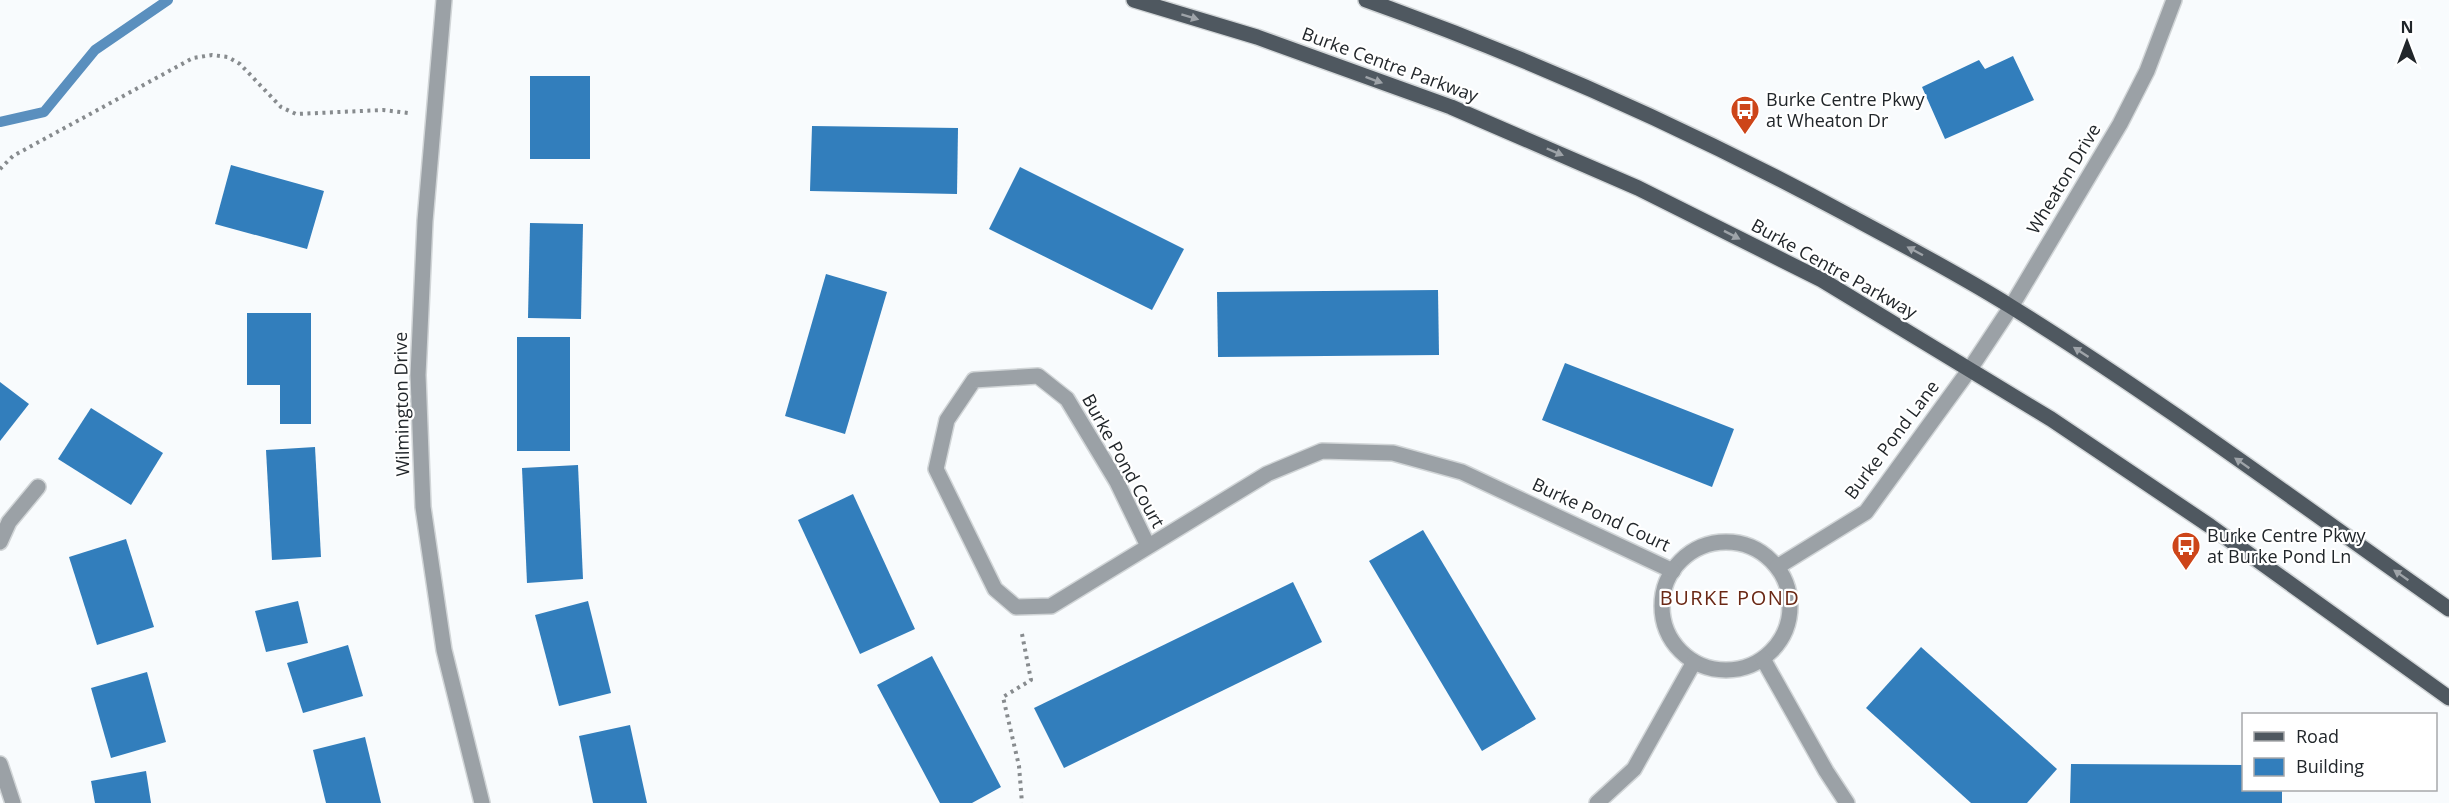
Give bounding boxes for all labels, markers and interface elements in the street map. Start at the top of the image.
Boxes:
north arrow [2377,12,2437,72]
one-way arrow [1181,13,1199,22]
text: N [2400,16,2414,38]
street label: Burke Centre Parkway [1299,21,1483,107]
one-way arrow [1365,75,1383,85]
place label: Burke Centre Pkwy at Wheaton Dr [1766,87,1926,132]
bus stop icon: Burke Centre Pkwy at Wheaton Dr [1729,94,1761,136]
street label: Wheaton Drive [2021,119,2106,238]
one-way arrow [1546,148,1564,158]
street label: Burke Centre Parkway [1747,213,1922,324]
one-way arrow [1723,230,1740,240]
one-way arrow [1906,246,1923,256]
street label: Wilmington Drive [388,331,414,477]
one-way arrow [2074,346,2090,358]
street label: Burke Pond Lane [1839,375,1944,504]
street label: Burke Pond Court [1077,389,1171,532]
one-way arrow [2234,457,2250,469]
street label: Burke Pond Court [1529,472,1674,557]
place label: Burke Centre Pkwy at Burke Pond Ln [2207,523,2367,568]
bus stop icon: Burke Centre Pkwy at Burke Pond Ln [2170,530,2202,572]
one-way arrow [2394,569,2410,581]
district label: BURKE POND [1660,584,1800,611]
legend [2242,713,2437,791]
text: Road [2296,724,2339,748]
text: Building [2296,754,2364,778]

